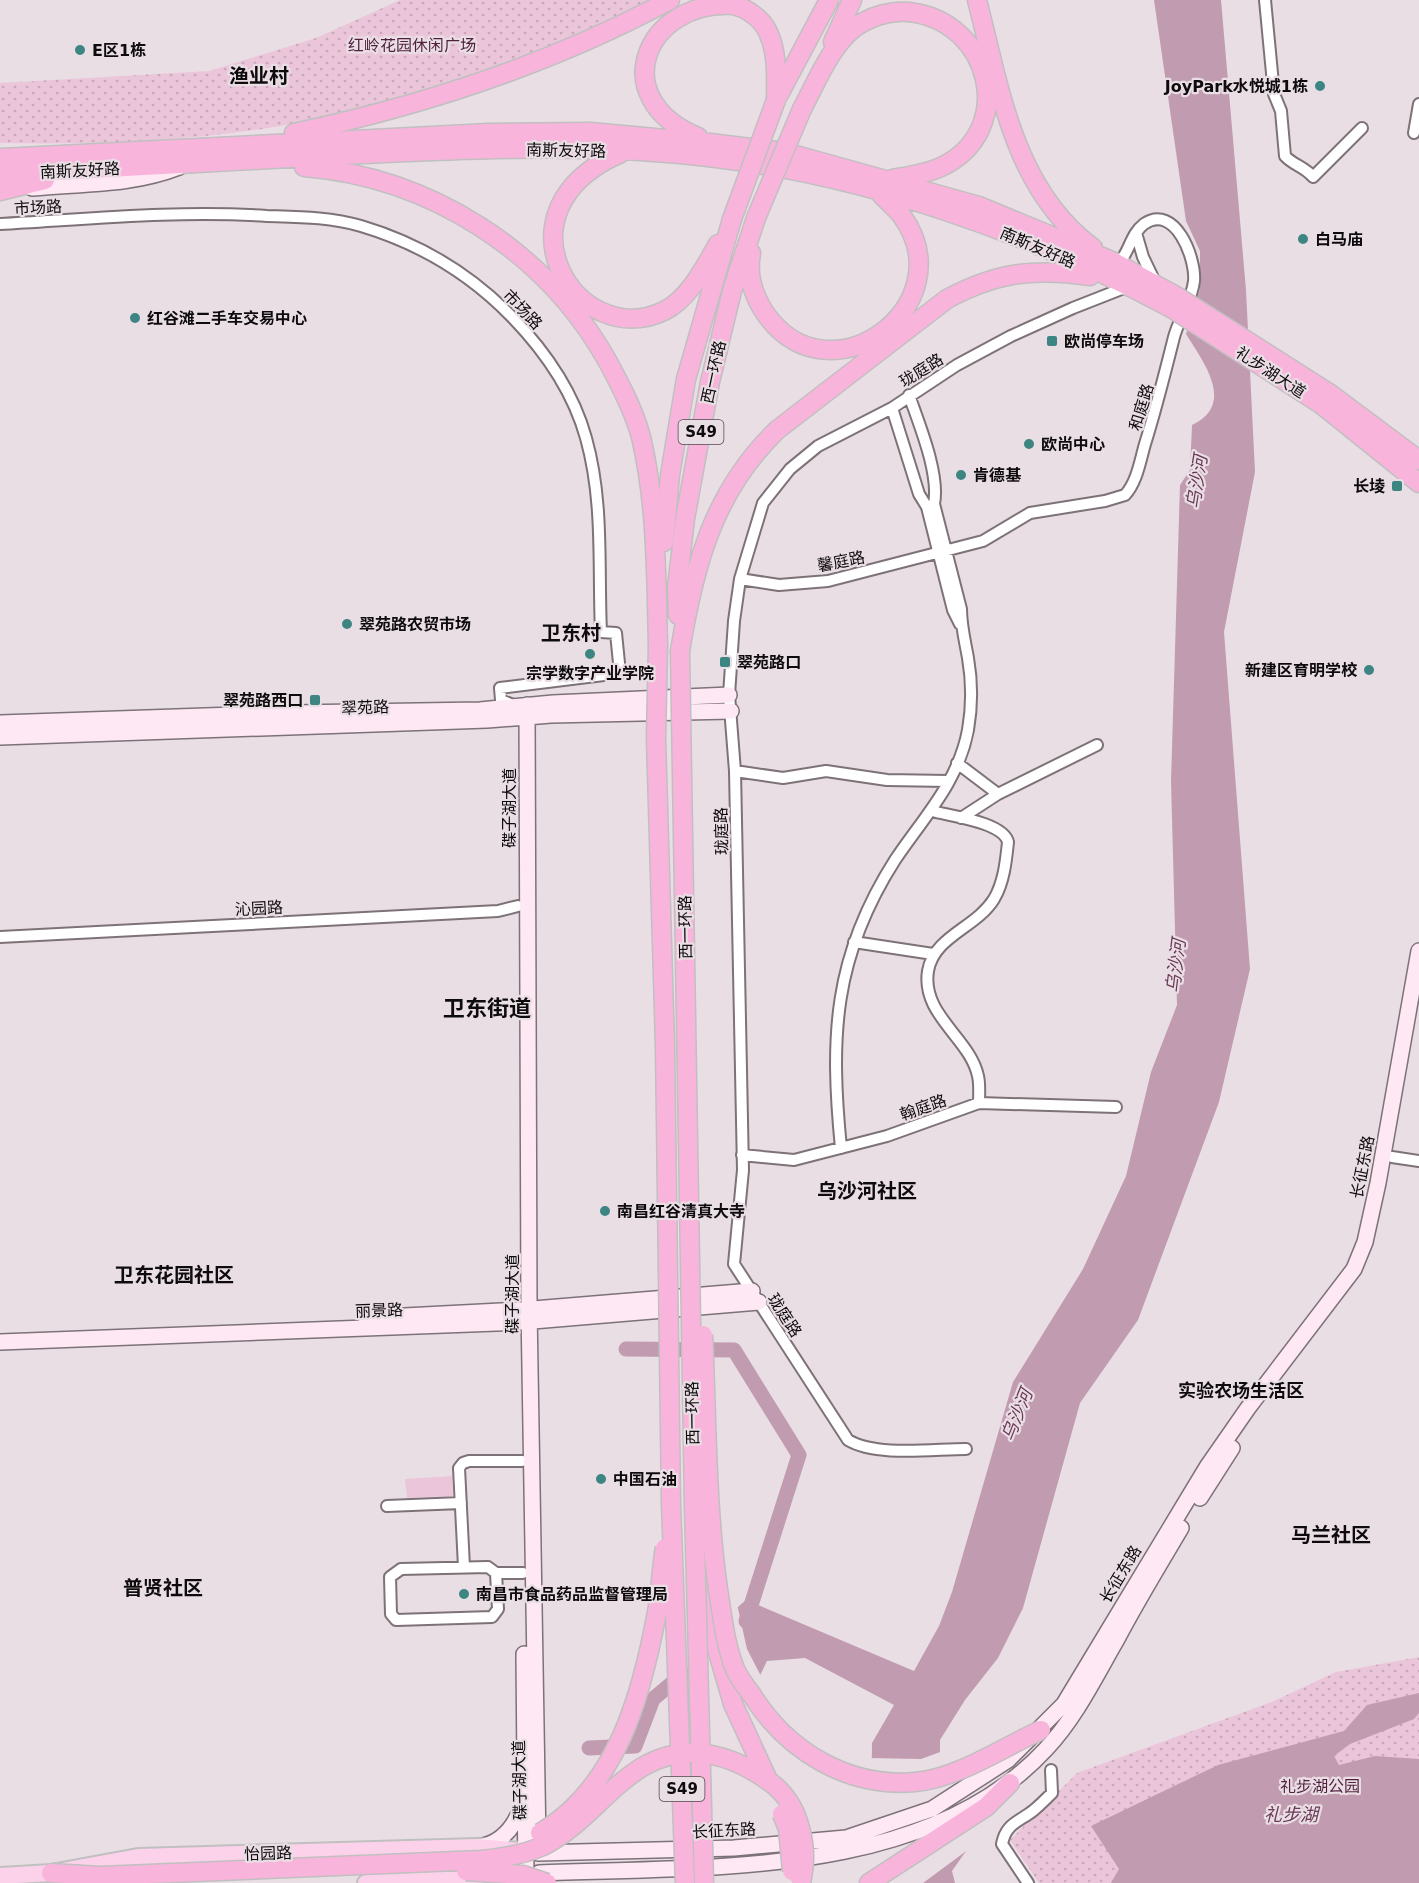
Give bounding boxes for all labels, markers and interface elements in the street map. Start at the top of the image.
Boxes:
park label: 红岭花园休闲广场 [348,36,476,55]
place label: E区1栋 [92,41,146,60]
marker: E区1栋 [73,43,87,57]
district label: 渔业村 [229,64,289,88]
place label: JoyPark水悦城1栋 [1164,77,1308,96]
marker: JoyPark水悦城1栋 [1313,79,1327,93]
street label: 南斯友好路 [526,140,606,161]
street label: 南斯友好路 [40,159,120,182]
street label: 市场路 [14,197,62,218]
street label: 南斯友好路 [997,223,1078,272]
place label: 白马庙 [1315,230,1363,249]
marker: 白马庙 [1296,232,1310,246]
street label: 市场路 [499,285,546,333]
place label: 红谷滩二手车交易中心 [147,309,307,328]
marker: 红谷滩二手车交易中心 [128,311,142,325]
place label: 欧尚停车场 [1064,332,1144,351]
marker: 欧尚停车场 [1045,334,1059,348]
street label: 西一环路 [698,339,729,405]
street label: 礼步湖大道 [1232,343,1309,402]
street label: 珑庭路 [896,350,947,391]
street label: 和庭路 [1125,381,1158,433]
road number: S49 [678,420,724,444]
place label: 欧尚中心 [1041,435,1105,454]
marker: 欧尚中心 [1022,437,1036,451]
water label: 乌沙河 [1182,451,1212,510]
place label: 肯德基 [973,466,1022,485]
marker: 肯德基 [954,468,968,482]
place label: 长堎 [1353,477,1385,496]
marker: 长堎 [1390,479,1404,493]
street label: 馨庭路 [816,548,866,575]
place label: 翠苑路农贸市场 [359,615,471,634]
marker: 翠苑路农贸市场 [340,617,354,631]
district label: 卫东村 [541,621,601,645]
marker: 宗学数字产业学院 [583,647,597,661]
place label: 翠苑路口 [737,653,801,672]
marker: 翠苑路口 [718,655,732,669]
place label: 新建区育明学校 [1245,661,1358,680]
marker: 新建区育明学校 [1362,663,1376,677]
place label: 宗学数字产业学院 [526,664,654,683]
place label: 翠苑路西口 [223,691,303,710]
marker: 翠苑路西口 [308,693,322,707]
street label: 翠苑路 [341,697,389,718]
street label: 碟子湖大道 [500,768,519,848]
street label: 珑庭路 [712,807,731,855]
street label: 西一环路 [675,895,696,959]
street label: 沁园路 [235,898,283,919]
water label: 乌沙河 [1162,935,1190,994]
district label: 卫东街道 [443,996,531,1021]
street label: 翰庭路 [897,1091,949,1124]
street label: 长征东路 [1347,1134,1378,1200]
district label: 乌沙河社区 [817,1179,917,1203]
place label: 南昌红谷清真大寺 [617,1202,745,1221]
marker: 南昌红谷清真大寺 [598,1204,612,1218]
street label: 碟子湖大道 [503,1254,522,1334]
district label: 卫东花园社区 [114,1263,234,1287]
street label: 珑庭路 [764,1290,806,1341]
street label: 丽景路 [355,1300,403,1321]
district label: 实验农场生活区 [1178,1380,1304,1401]
street label: 西一环路 [682,1381,703,1445]
water label: 乌沙河 [997,1383,1038,1444]
place label: 中国石油 [613,1470,677,1489]
marker: 中国石油 [594,1472,608,1486]
district label: 马兰社区 [1291,1523,1371,1547]
street label: 长征东路 [1096,1542,1145,1607]
district label: 普贤社区 [123,1576,203,1600]
place label: 南昌市食品药品监督管理局 [476,1585,668,1604]
marker: 南昌市食品药品监督管理局 [457,1587,471,1601]
street label: 碟子湖大道 [509,1740,530,1820]
road number: S49 [660,1777,704,1801]
park label: 礼步湖公园 [1280,1777,1360,1796]
water label: 礼步湖 [1264,1804,1321,1825]
street label: 长征东路 [692,1819,756,1842]
street label: 怡园路 [244,1843,292,1864]

